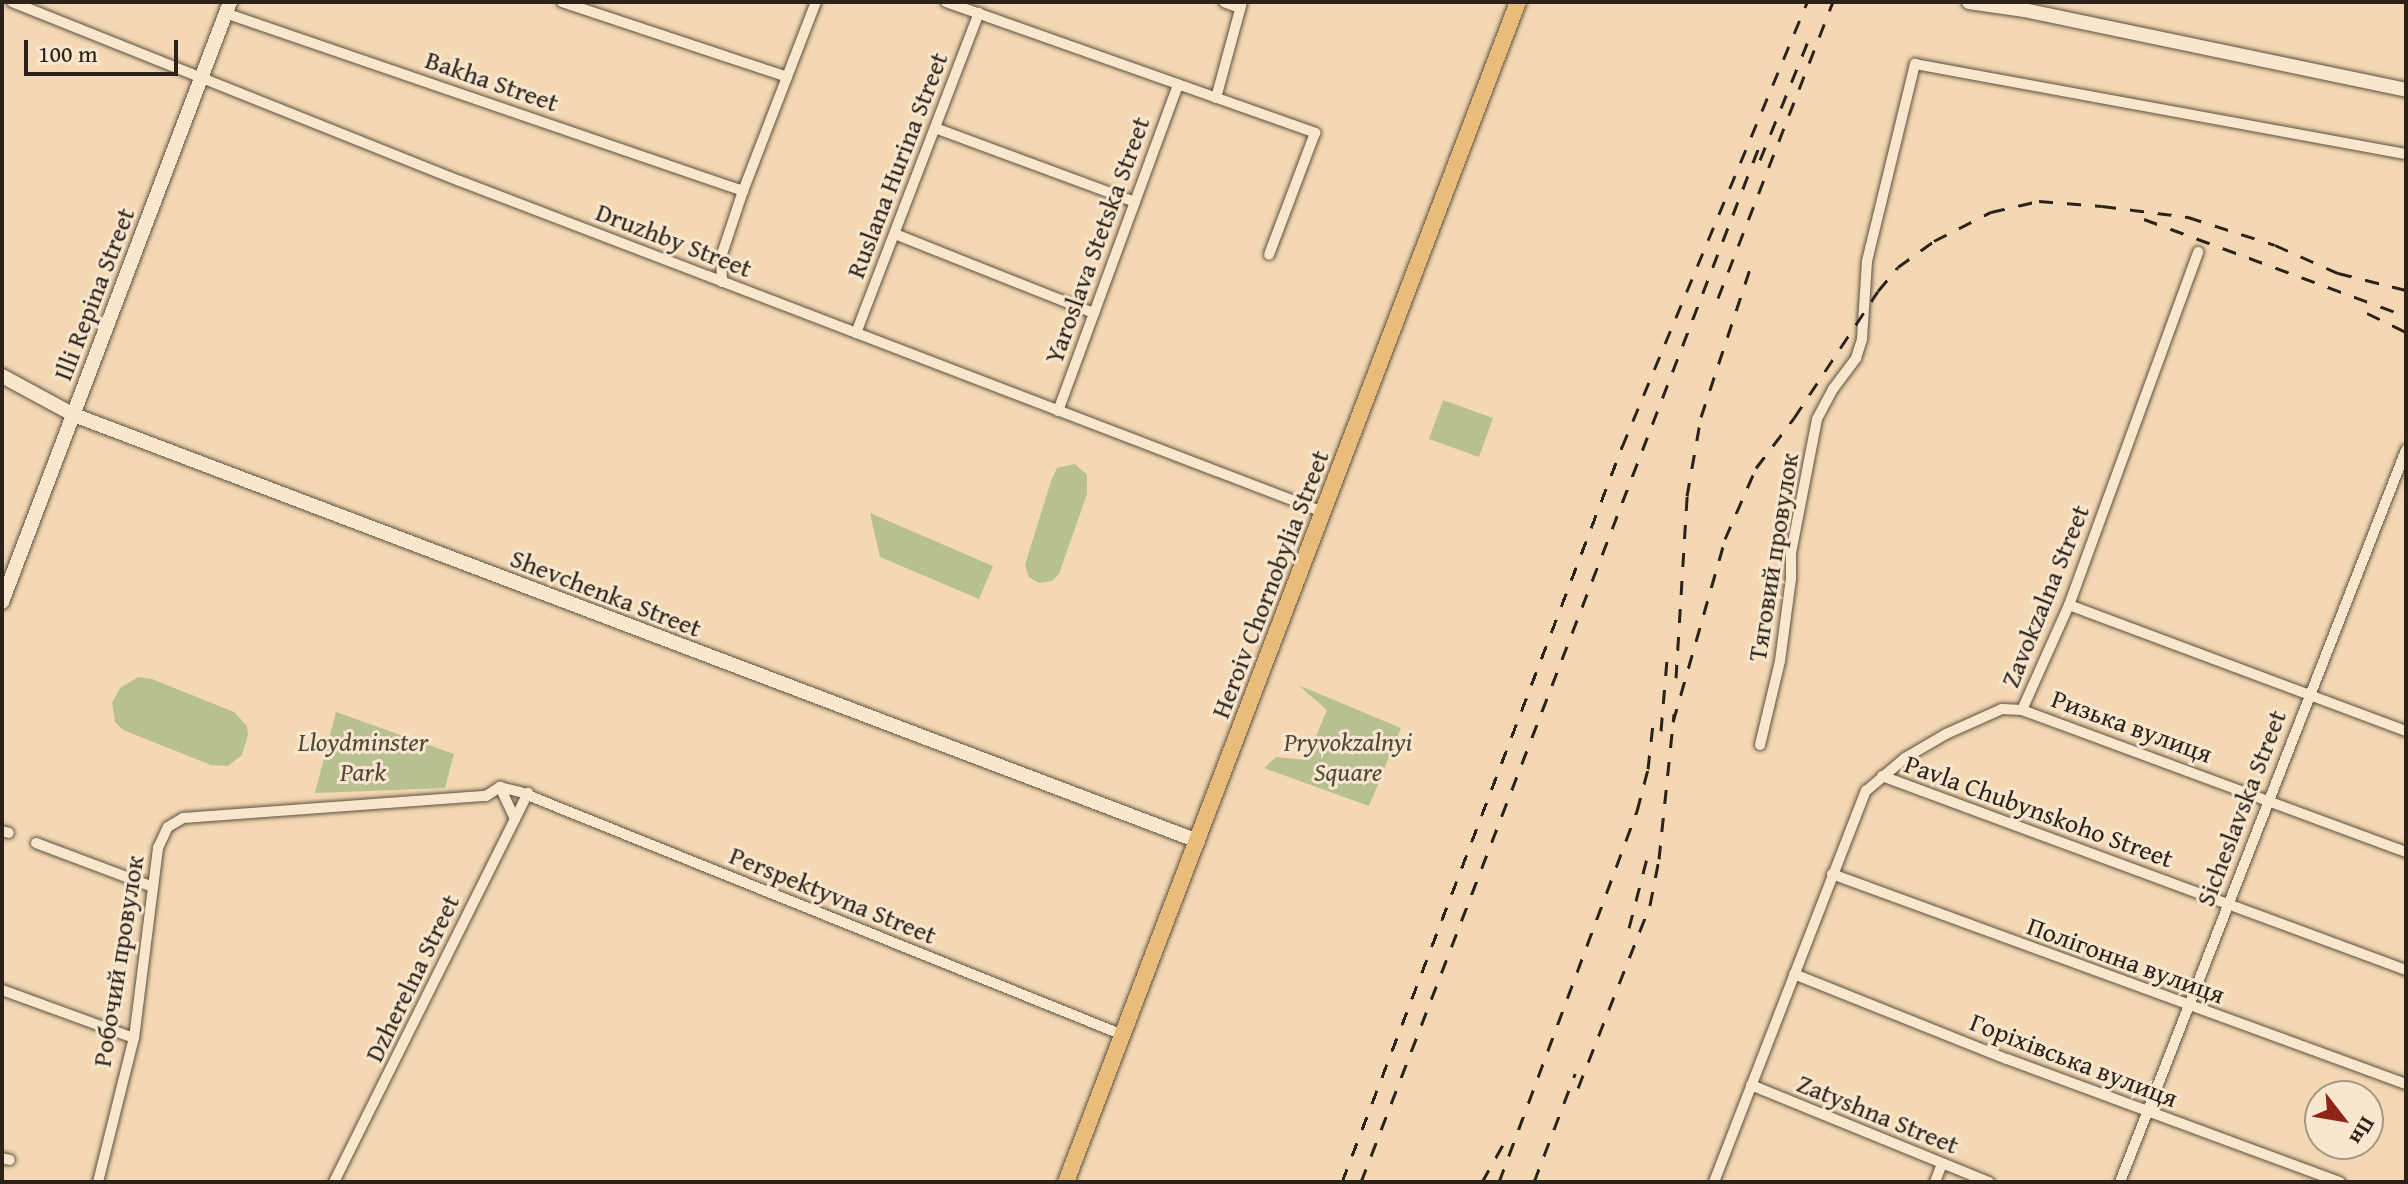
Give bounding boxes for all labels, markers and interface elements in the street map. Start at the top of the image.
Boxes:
scale bar [28,24,182,74]
text: 100 m [38,36,98,71]
street label: Bakha Street [421,44,563,118]
street label: Ruslana Hurina Street [840,48,954,282]
street label: Yaroslava Stetska Street [1038,112,1156,368]
street label: Druzhby Street [592,196,756,284]
street label: Illi Repina Street [47,203,141,385]
street label: Heroiv Chornobylia Street [1204,446,1336,722]
street label: Тяговий провулок [1741,451,1805,663]
street label: Zavokzalna Street [1994,500,2096,692]
street label: Shevchenka Street [506,542,706,644]
street label: Ризька вулиця [2048,683,2216,769]
street label: Sicheslavska Street [2189,705,2293,911]
park label: Lloydminster Park [298,726,428,788]
park label: Pryvokzalnyi Square [1284,726,1412,788]
street label: Pavla Chubynskoho Street [1900,748,2178,874]
street label: Perspektyvna Street [725,839,941,951]
street label: Робочий провулок [86,853,150,1069]
street label: Dzherelna Street [358,889,466,1067]
street label: Полігонна вулиця [2023,910,2229,1010]
street label: Горіхівська вулиця [1966,1006,2182,1114]
street label: Zatyshna Street [1793,1067,1963,1161]
north arrow [2304,1080,2384,1160]
text: Пн [2342,1111,2384,1152]

